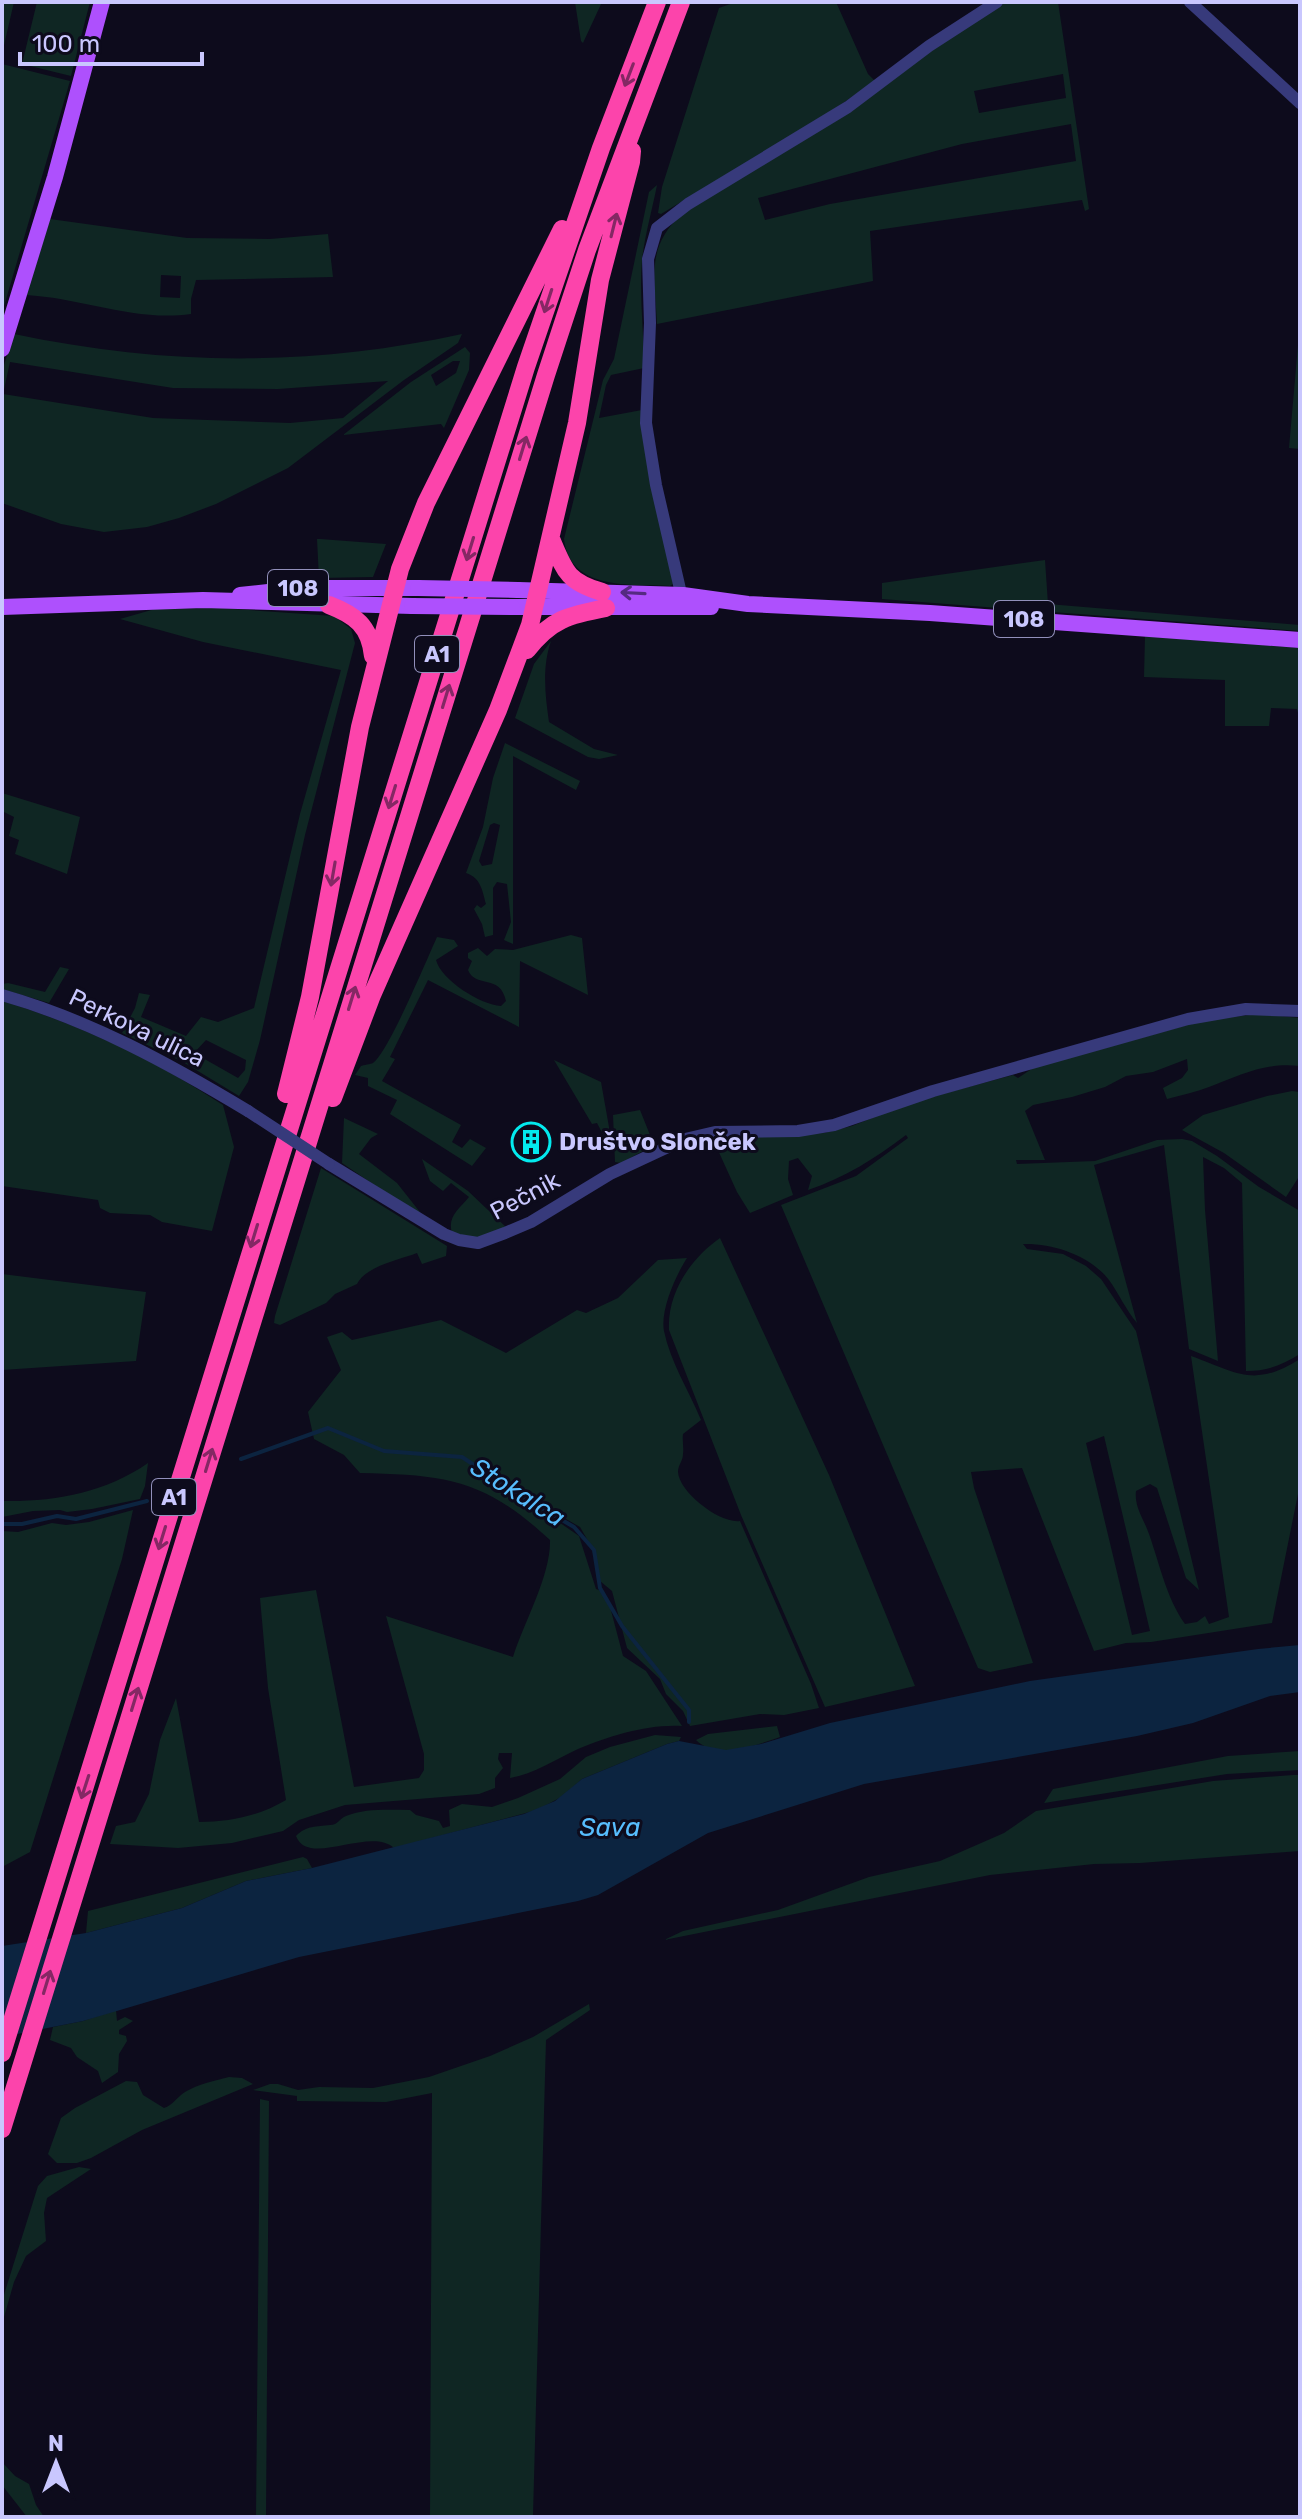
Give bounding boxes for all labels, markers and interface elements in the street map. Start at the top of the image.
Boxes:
scale bar [20,16,202,66]
text: 100 m [32,30,100,58]
one-way arrow [621,62,635,87]
one-way arrow [607,213,622,239]
one-way arrow [540,288,555,314]
one-way arrow [517,436,532,461]
one-way arrow [461,536,476,561]
road number: 108 [268,570,328,606]
one-way arrow [620,585,647,600]
road number: 108 [994,601,1054,637]
road number: A1 [415,636,459,672]
one-way arrow [439,684,454,710]
one-way arrow [384,784,399,810]
one-way arrow [325,860,340,886]
street label: Perkova ulica [65,983,209,1073]
one-way arrow [346,986,360,1011]
building icon: Društvo Slonček [510,1121,552,1163]
place label: Društvo Slonček [559,1128,756,1156]
street label: Pečnik [485,1166,565,1226]
one-way arrow [246,1223,261,1249]
one-way arrow [202,1447,217,1473]
water label: Stokalca [465,1451,571,1534]
road number: A1 [152,1479,196,1515]
one-way arrow [153,1526,168,1551]
one-way arrow [128,1687,143,1713]
one-way arrow [77,1773,92,1799]
water label: Sava [580,1812,640,1843]
one-way arrow [40,1970,55,1996]
north arrow [16,2423,96,2503]
text: N [48,2430,64,2457]

